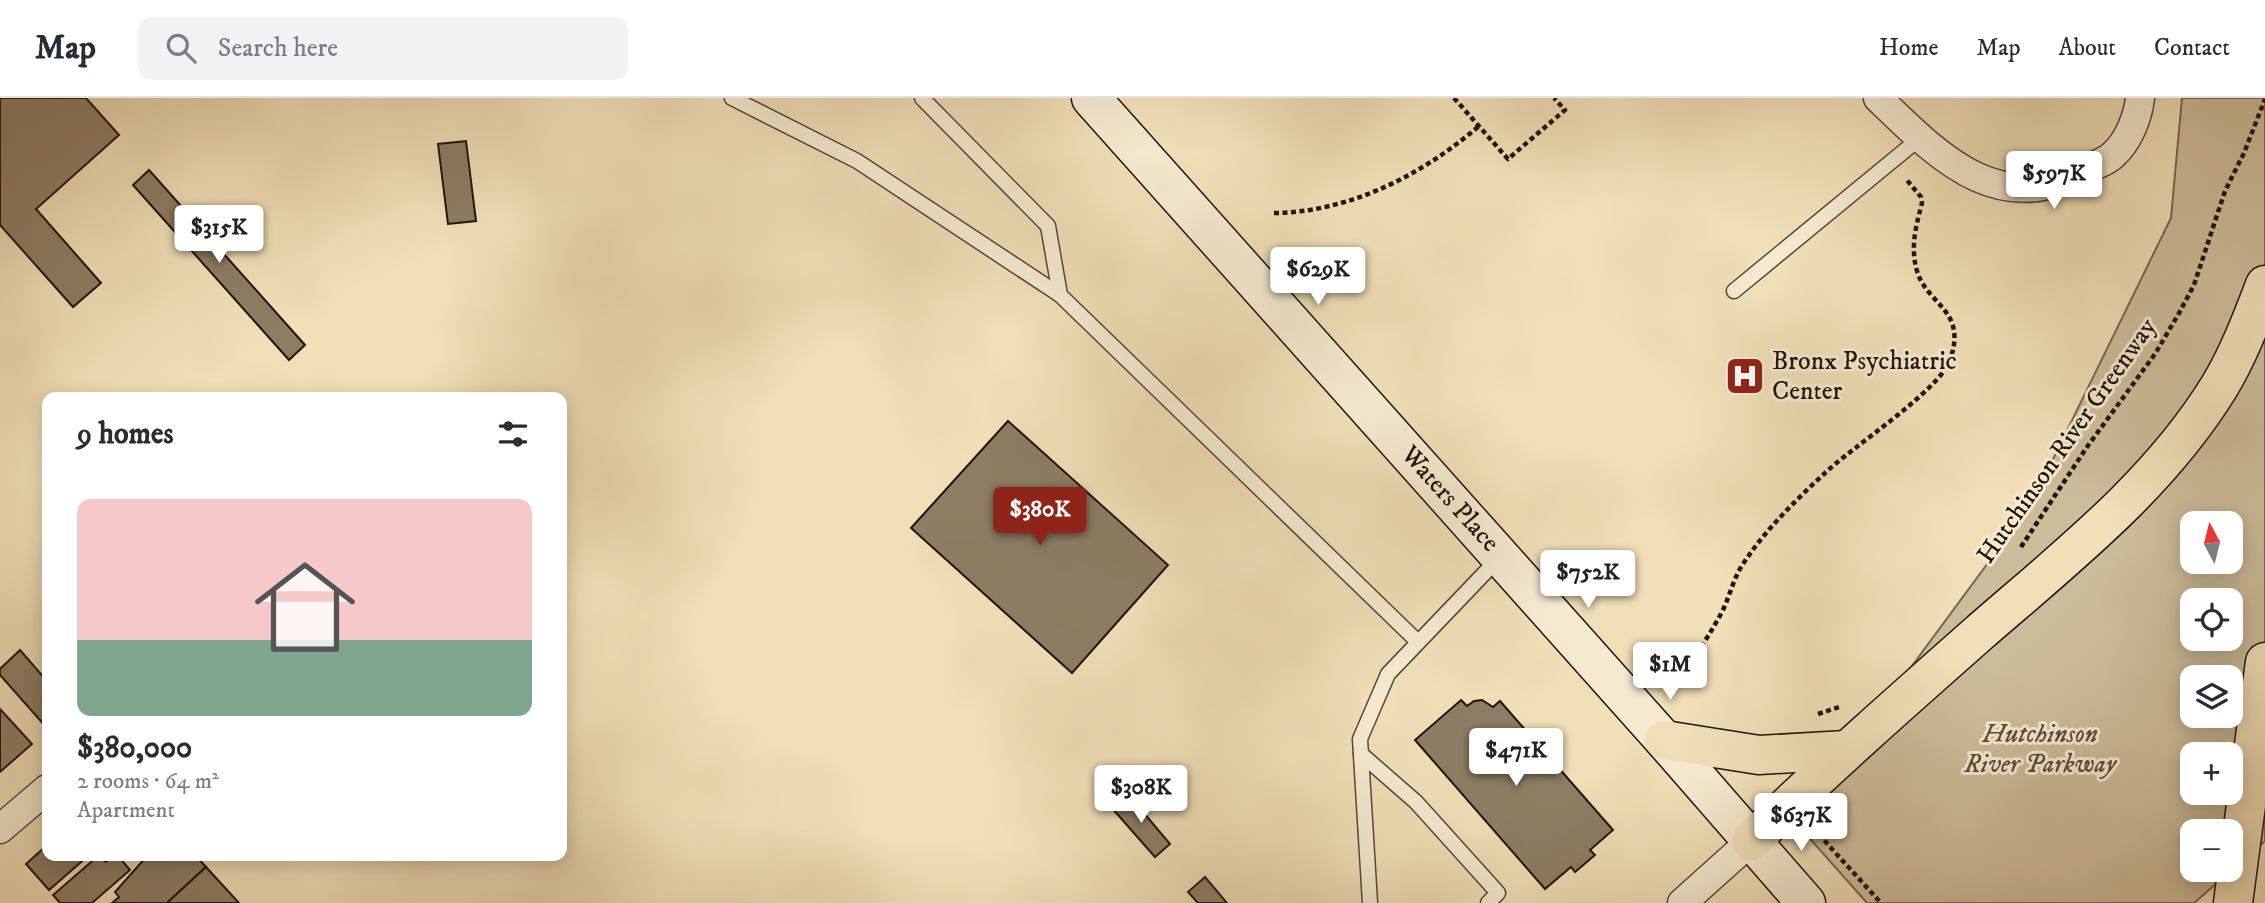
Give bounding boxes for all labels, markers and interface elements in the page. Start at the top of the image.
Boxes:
search box [138,17,628,80]
text: Map [35,28,96,69]
icon: search [162,29,200,67]
text: Search here [218,32,338,65]
text: Home [1879,33,1938,63]
text: Map [1976,33,2021,63]
text: About [2059,33,2116,63]
text: Contact [2154,33,2230,63]
pin: $597K [2005,152,2103,211]
text: $597K [2022,159,2086,188]
pin: $315K [170,206,268,265]
text: $315K [190,213,248,242]
pin: $629K [1269,248,1367,307]
text: $629K [1286,255,1350,284]
street label: Hutchinson River Greenway [1970,311,2165,570]
place label: Bronx Psychiatric Center [1772,345,1957,408]
hospital icon: Bronx Psychiatric Center [1724,355,1766,397]
icon: filters [494,415,532,453]
text: 9 homes [77,416,174,453]
street label: Waters Place [1393,438,1506,559]
pin: $380K [991,488,1089,547]
text: $380K [1009,495,1071,524]
north arrow [2180,511,2244,574]
map controls [2180,511,2243,882]
icon: home [242,544,368,670]
pin: $752K [1539,550,1637,610]
text: $752K [1556,558,1620,587]
button: locate [2180,588,2243,651]
pin: $1M [1636,642,1704,702]
text: $1M [1649,650,1691,679]
button: layers [2180,665,2243,728]
park label: Hutchinson River Parkway [1963,718,2118,781]
pin: $471K [1467,728,1565,788]
text: $380,000 [77,730,192,767]
text: $471K [1485,736,1547,765]
button: + [2180,742,2243,805]
pin: $308K [1092,766,1190,825]
text: 2 rooms · 64 m² [77,767,219,796]
text: $308K [1110,773,1172,802]
pin: $637K [1752,794,1850,853]
text: Apartment [77,796,175,825]
text: $637K [1770,801,1832,830]
button: − [2180,819,2243,882]

